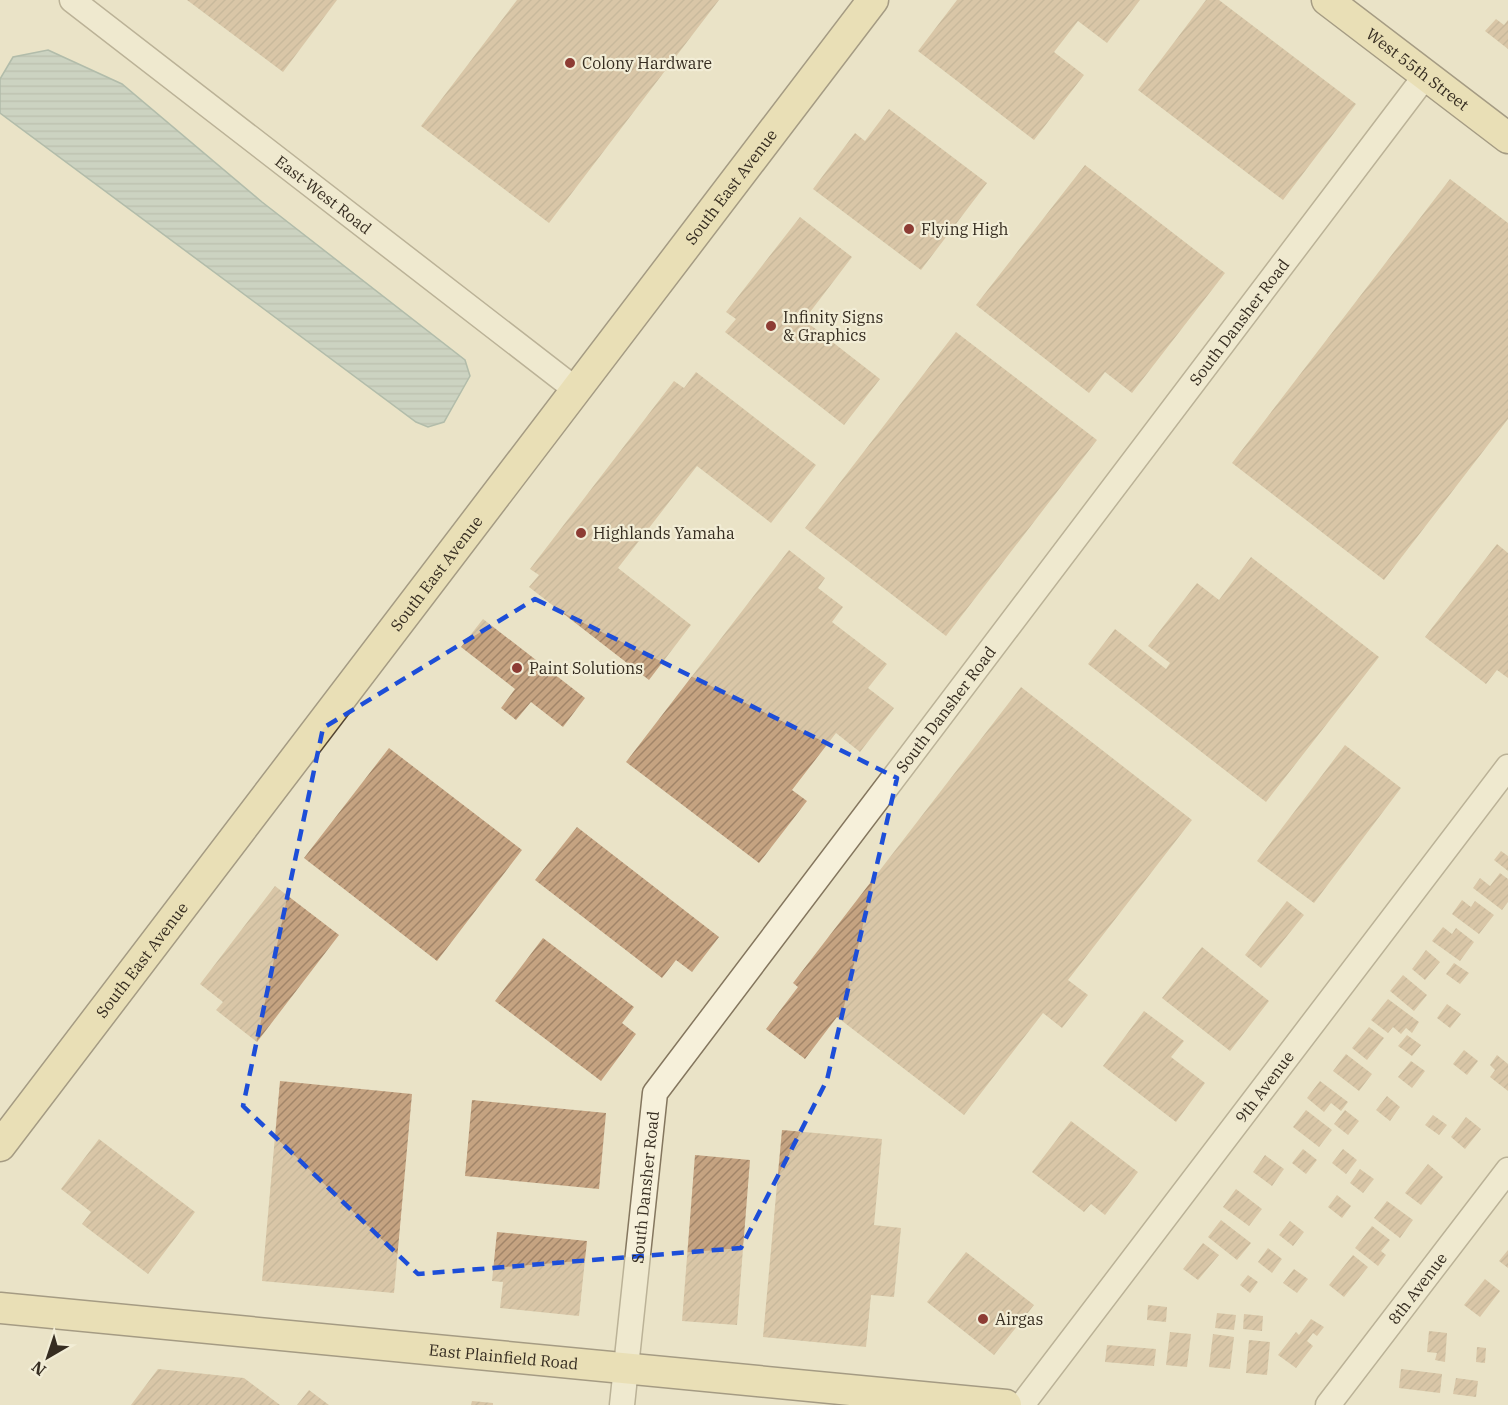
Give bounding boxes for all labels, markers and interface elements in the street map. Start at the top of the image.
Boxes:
street label: West 55th Street [1362,24,1473,115]
place label: Colony Hardware [582,53,712,73]
marker: Colony Hardware [563,56,577,70]
street label: South East Avenue [680,125,781,248]
street label: East-West Road [271,151,376,238]
place label: Flying High [921,219,1008,239]
marker: Flying High [902,222,916,236]
street label: South Dansher Road [1185,255,1293,389]
place label: Infinity Signs & Graphics [783,307,883,345]
marker: Infinity Signs & Graphics [764,319,778,333]
street label: South East Avenue [386,511,487,635]
place label: Highlands Yamaha [593,523,735,543]
marker: Highlands Yamaha [574,526,588,540]
street label: South Dansher Road [891,642,1000,777]
place label: Paint Solutions [529,658,643,678]
marker: Paint Solutions [510,661,524,675]
street label: South East Avenue [91,898,192,1022]
street label: 9th Avenue [1231,1047,1298,1127]
street label: South Dansher Road [627,1110,663,1265]
street label: 8th Avenue [1384,1248,1451,1328]
place label: Airgas [995,1309,1043,1329]
marker: Airgas [976,1312,990,1326]
north arrow [18,1327,78,1387]
street label: East Plainfield Road [428,1339,580,1374]
text: N [27,1357,50,1380]

